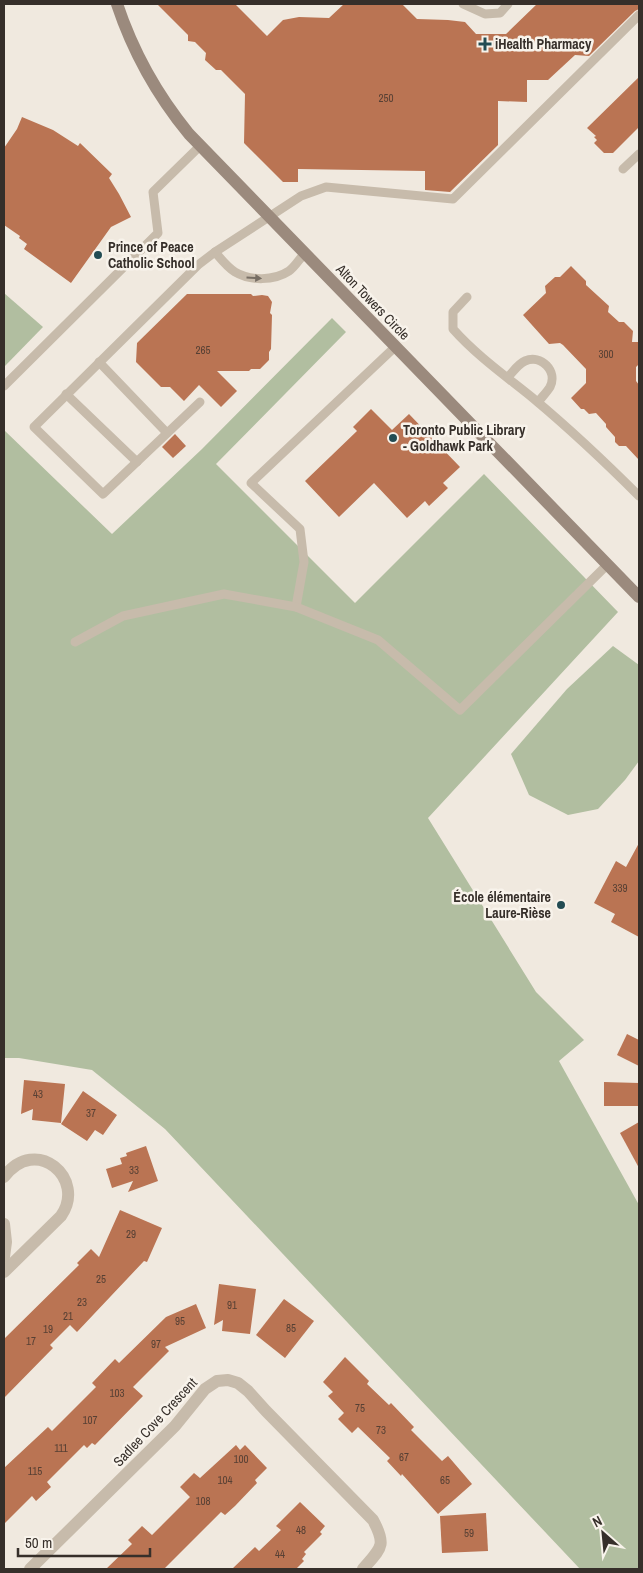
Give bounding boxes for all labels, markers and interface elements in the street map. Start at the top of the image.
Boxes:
place label: iHealth Pharmacy [495,35,592,53]
marker: iHealth Pharmacy [479,38,491,50]
house number: 250 [378,91,394,105]
place label: Prince of Peace Catholic School [108,238,195,272]
marker: Prince of Peace Catholic School [92,249,104,261]
street label: Alton Towers Circle [332,260,414,344]
one-way arrow [247,274,263,282]
house number: 265 [195,343,211,357]
house number: 300 [598,347,614,361]
place label: Toronto Public Library - Goldhawk Park [403,421,526,455]
marker: Toronto Public Library - Goldhawk Park [387,432,399,444]
house number: 339 [612,881,628,895]
place label: École élémentaire Laure-Rièse [453,888,551,922]
marker: École élémentaire Laure-Rièse [555,899,567,911]
house number: 43 [33,1087,43,1101]
house number: 37 [86,1106,96,1120]
house number: 33 [129,1163,139,1177]
house number: 29 [126,1227,136,1241]
house number: 25 [96,1272,106,1286]
house number: 23 [77,1295,87,1309]
house number: 91 [227,1298,237,1312]
house number: 21 [63,1309,73,1323]
house number: 95 [175,1314,185,1328]
house number: 85 [286,1321,296,1335]
house number: 19 [43,1322,53,1336]
house number: 17 [26,1334,36,1348]
house number: 97 [151,1337,161,1351]
street label: Sadlee Cove Crescent [109,1374,201,1470]
house number: 103 [109,1386,125,1400]
house number: 75 [355,1401,365,1415]
house number: 107 [82,1413,98,1427]
house number: 73 [376,1423,386,1437]
house number: 111 [54,1441,68,1455]
house number: 67 [399,1450,409,1464]
house number: 100 [233,1452,249,1466]
house number: 115 [28,1464,42,1478]
house number: 104 [217,1473,233,1487]
house number: 65 [440,1473,450,1487]
house number: 108 [195,1494,211,1508]
north arrow [578,1508,628,1558]
text: N [589,1512,605,1531]
house number: 48 [296,1523,306,1537]
scale bar [18,1526,150,1558]
house number: 59 [464,1526,474,1540]
text: 50 m [25,1532,52,1553]
house number: 44 [275,1547,285,1561]

